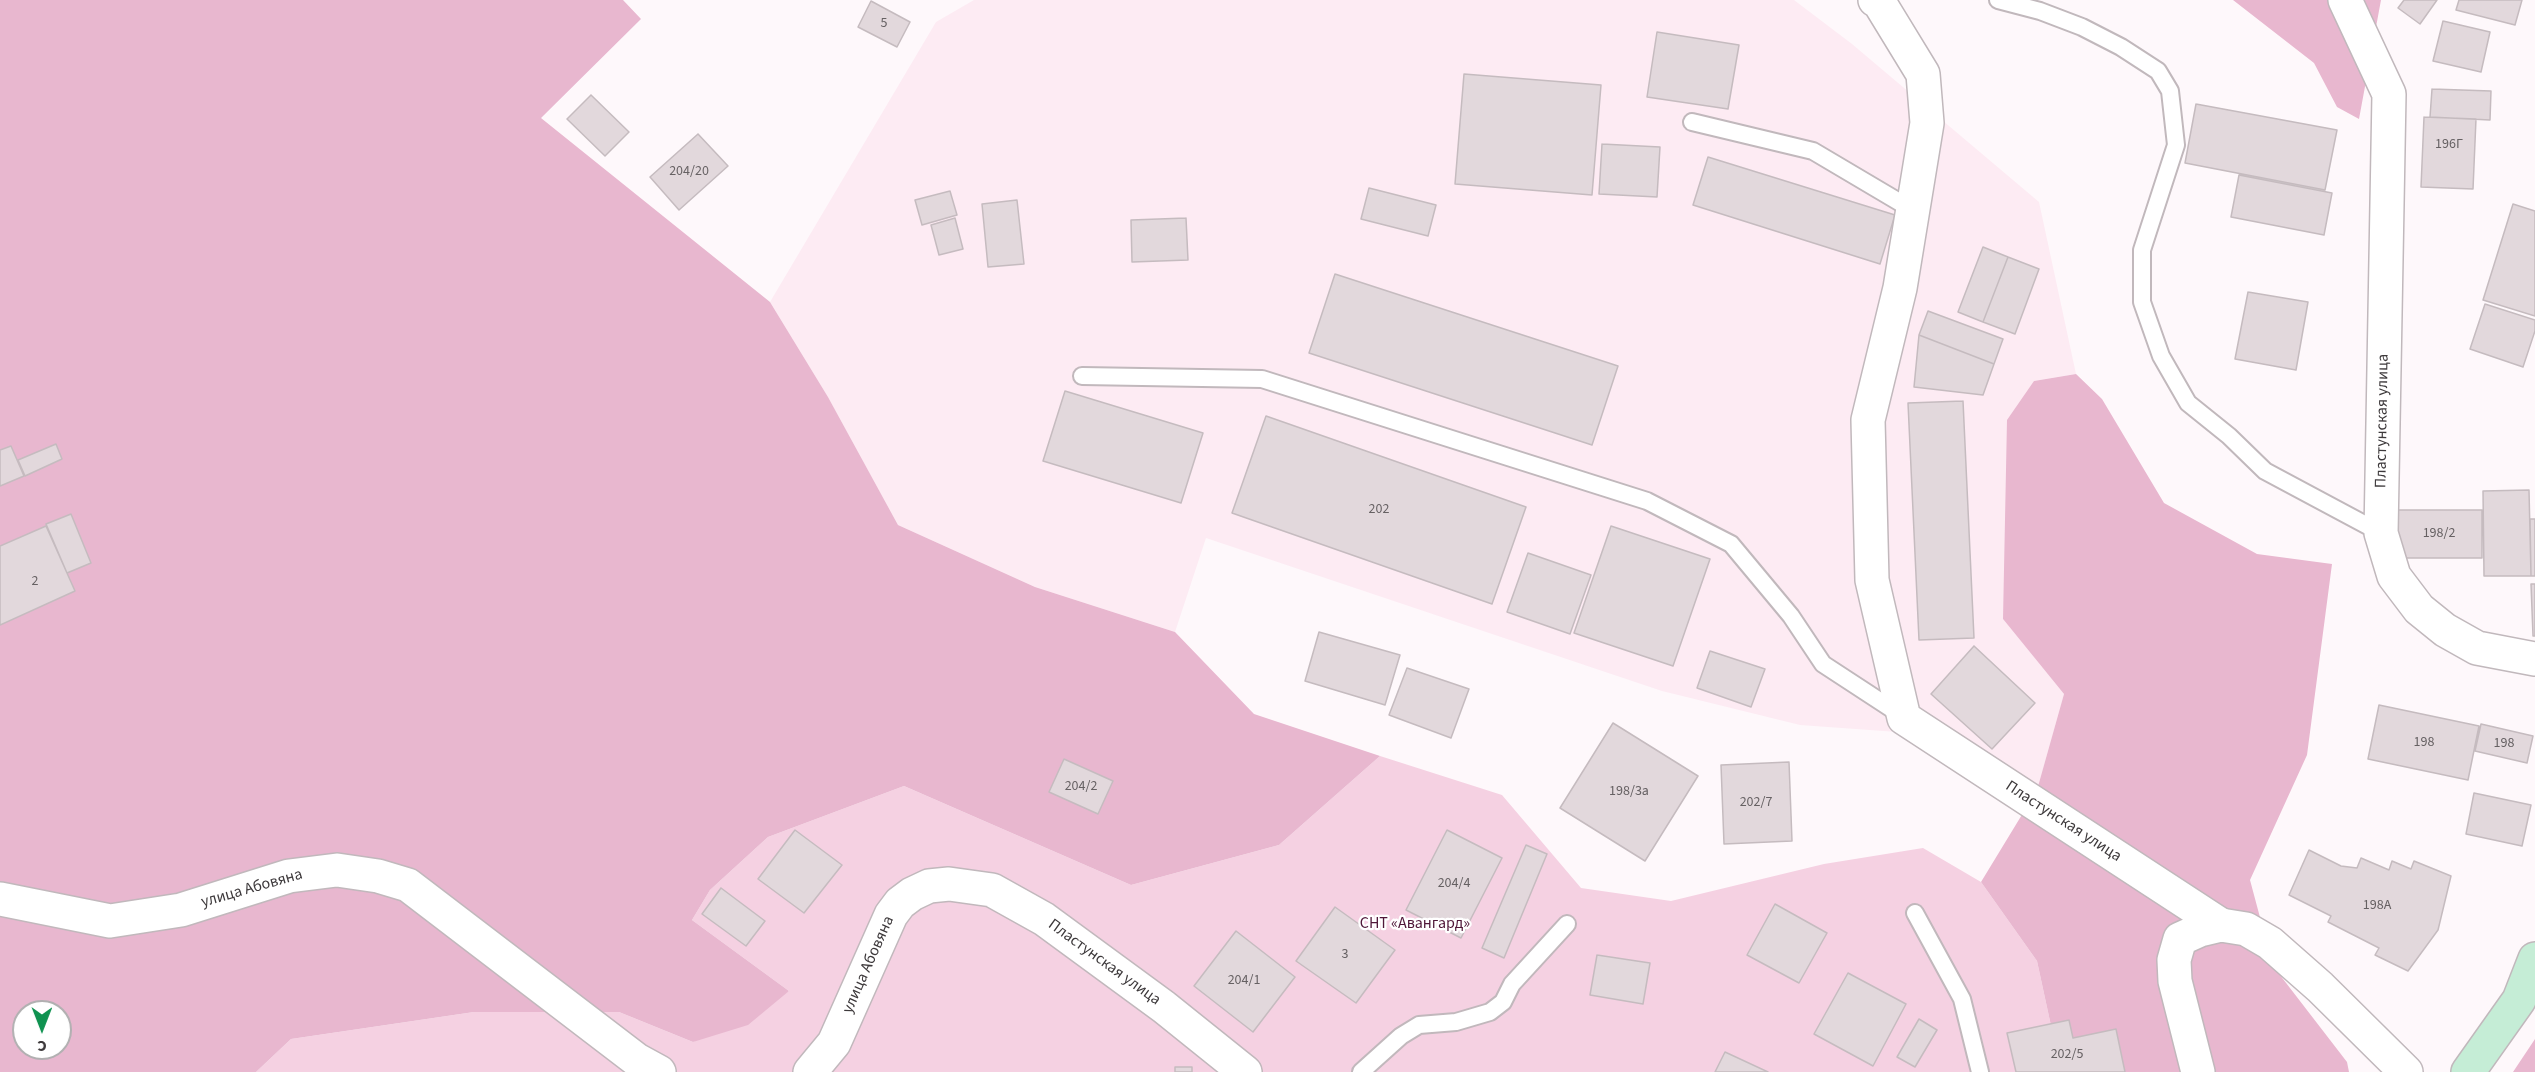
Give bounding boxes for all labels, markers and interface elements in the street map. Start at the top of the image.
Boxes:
house number: 5 [881,16,887,32]
house number: 196Г [2435,137,2463,153]
house number: 204/20 [669,164,709,180]
street label: Пластунская улица [2372,354,2394,488]
house number: 202 [1369,502,1389,518]
house number: 198/2 [2423,526,2455,542]
house number: 2 [32,574,38,590]
house number: 198 [2414,735,2434,751]
house number: 198 [2494,736,2514,752]
street label: Пластунская улица [2001,777,2125,867]
house number: 204/2 [1065,779,1097,795]
house number: 198/3а [1609,784,1649,800]
house number: 202/7 [1740,795,1772,811]
street label: улица Абовяна [199,865,305,913]
house number: 204/4 [1438,876,1470,892]
house number: 198А [2363,898,2391,914]
street label: улица Абовяна [839,913,899,1017]
park label: СНТ «Авангард» [1360,914,1470,934]
street label: Пластунская улица [1044,916,1164,1010]
house number: 3 [1342,947,1348,963]
house number: 204/1 [1228,973,1260,989]
north arrow [12,1000,72,1060]
text: С [37,1035,47,1057]
house number: 202/5 [2051,1047,2083,1063]

